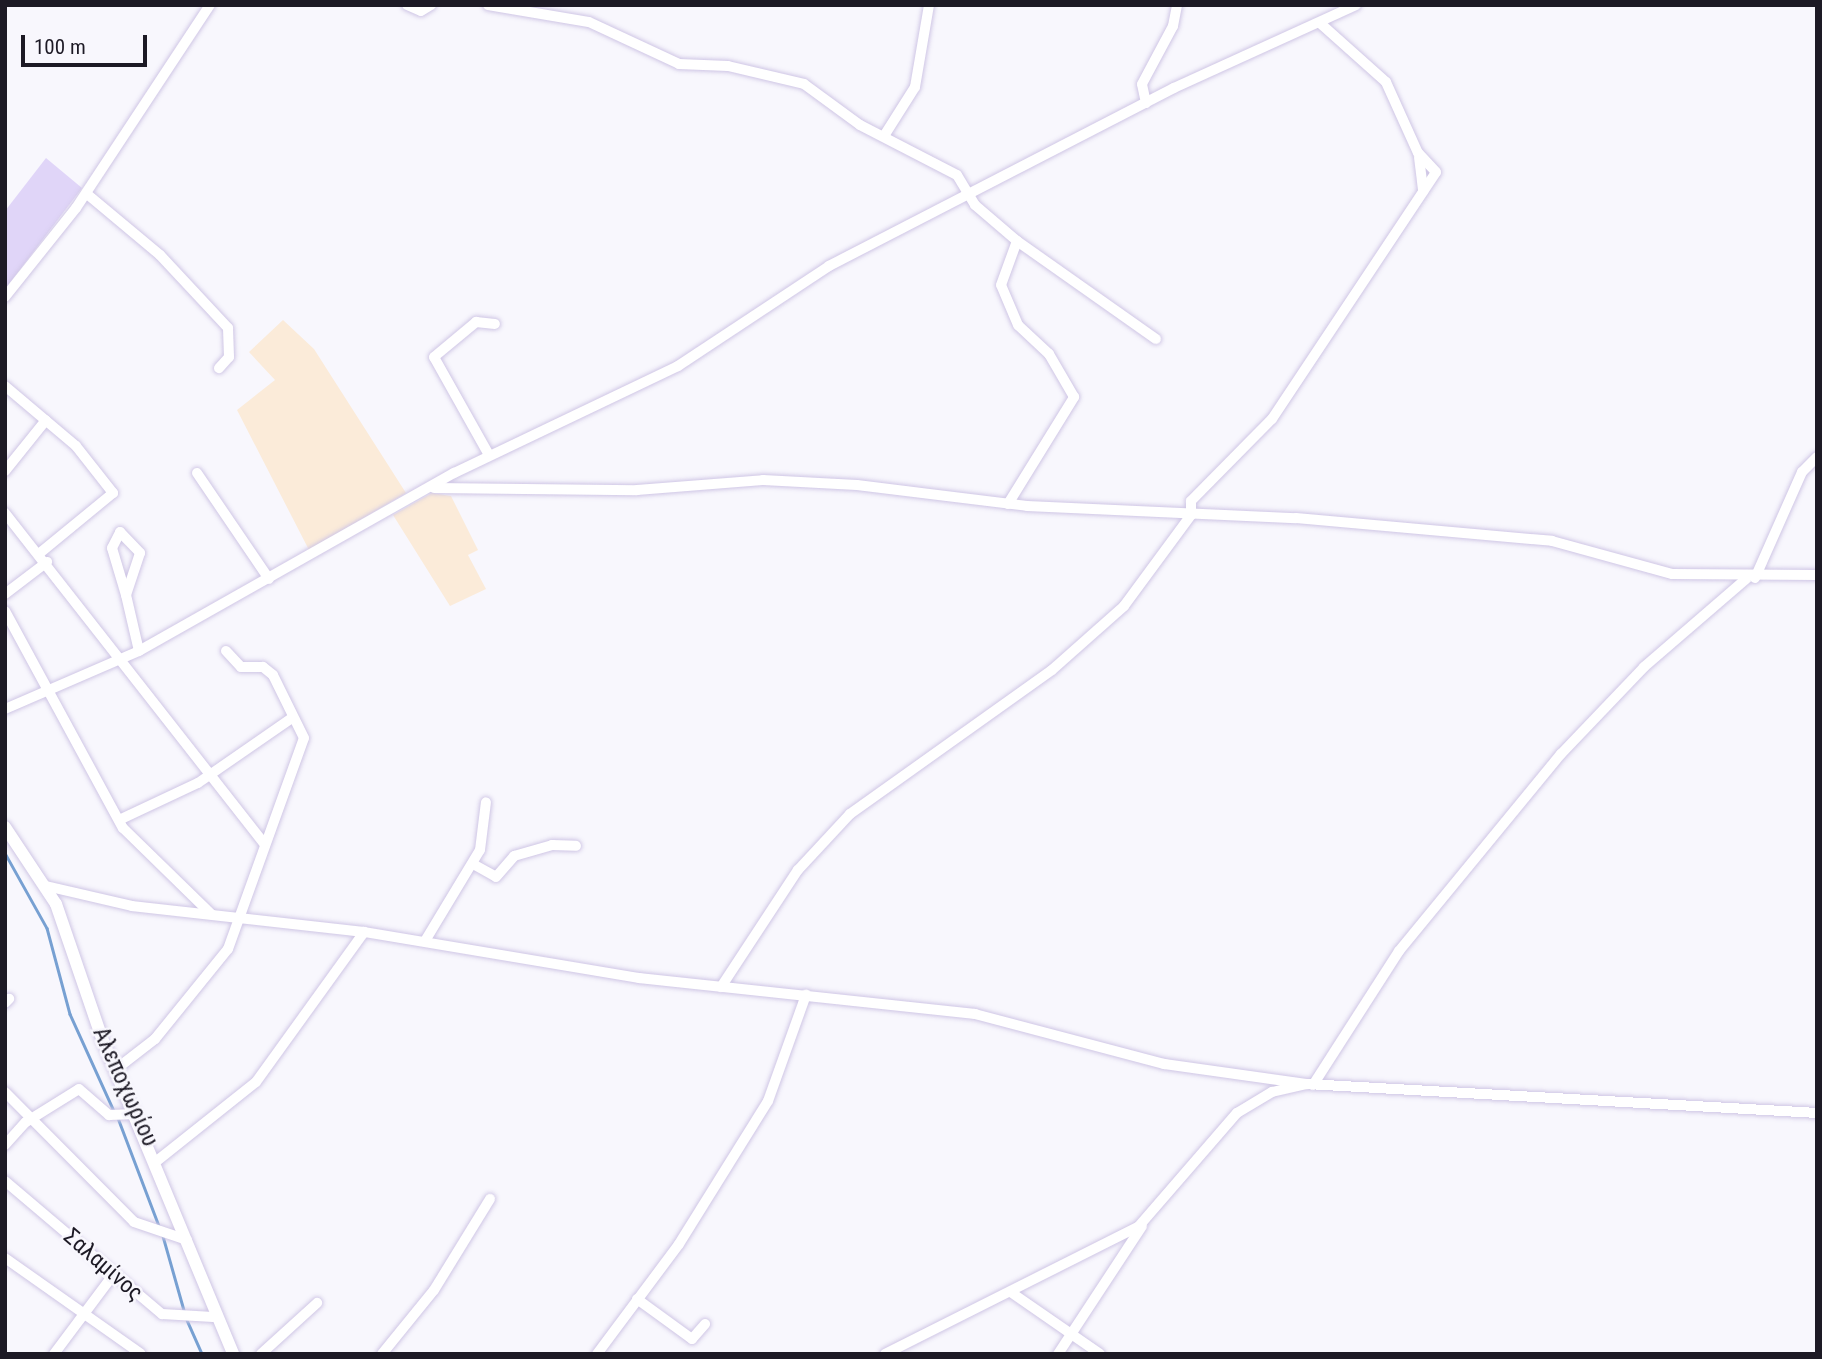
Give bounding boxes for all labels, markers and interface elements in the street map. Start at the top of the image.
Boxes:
scale bar [24,21,150,65]
text: 100 m [34,35,86,59]
street label: Αλεποχωρίου [86,1023,164,1151]
street label: Σαλαμίνος [58,1223,148,1307]

